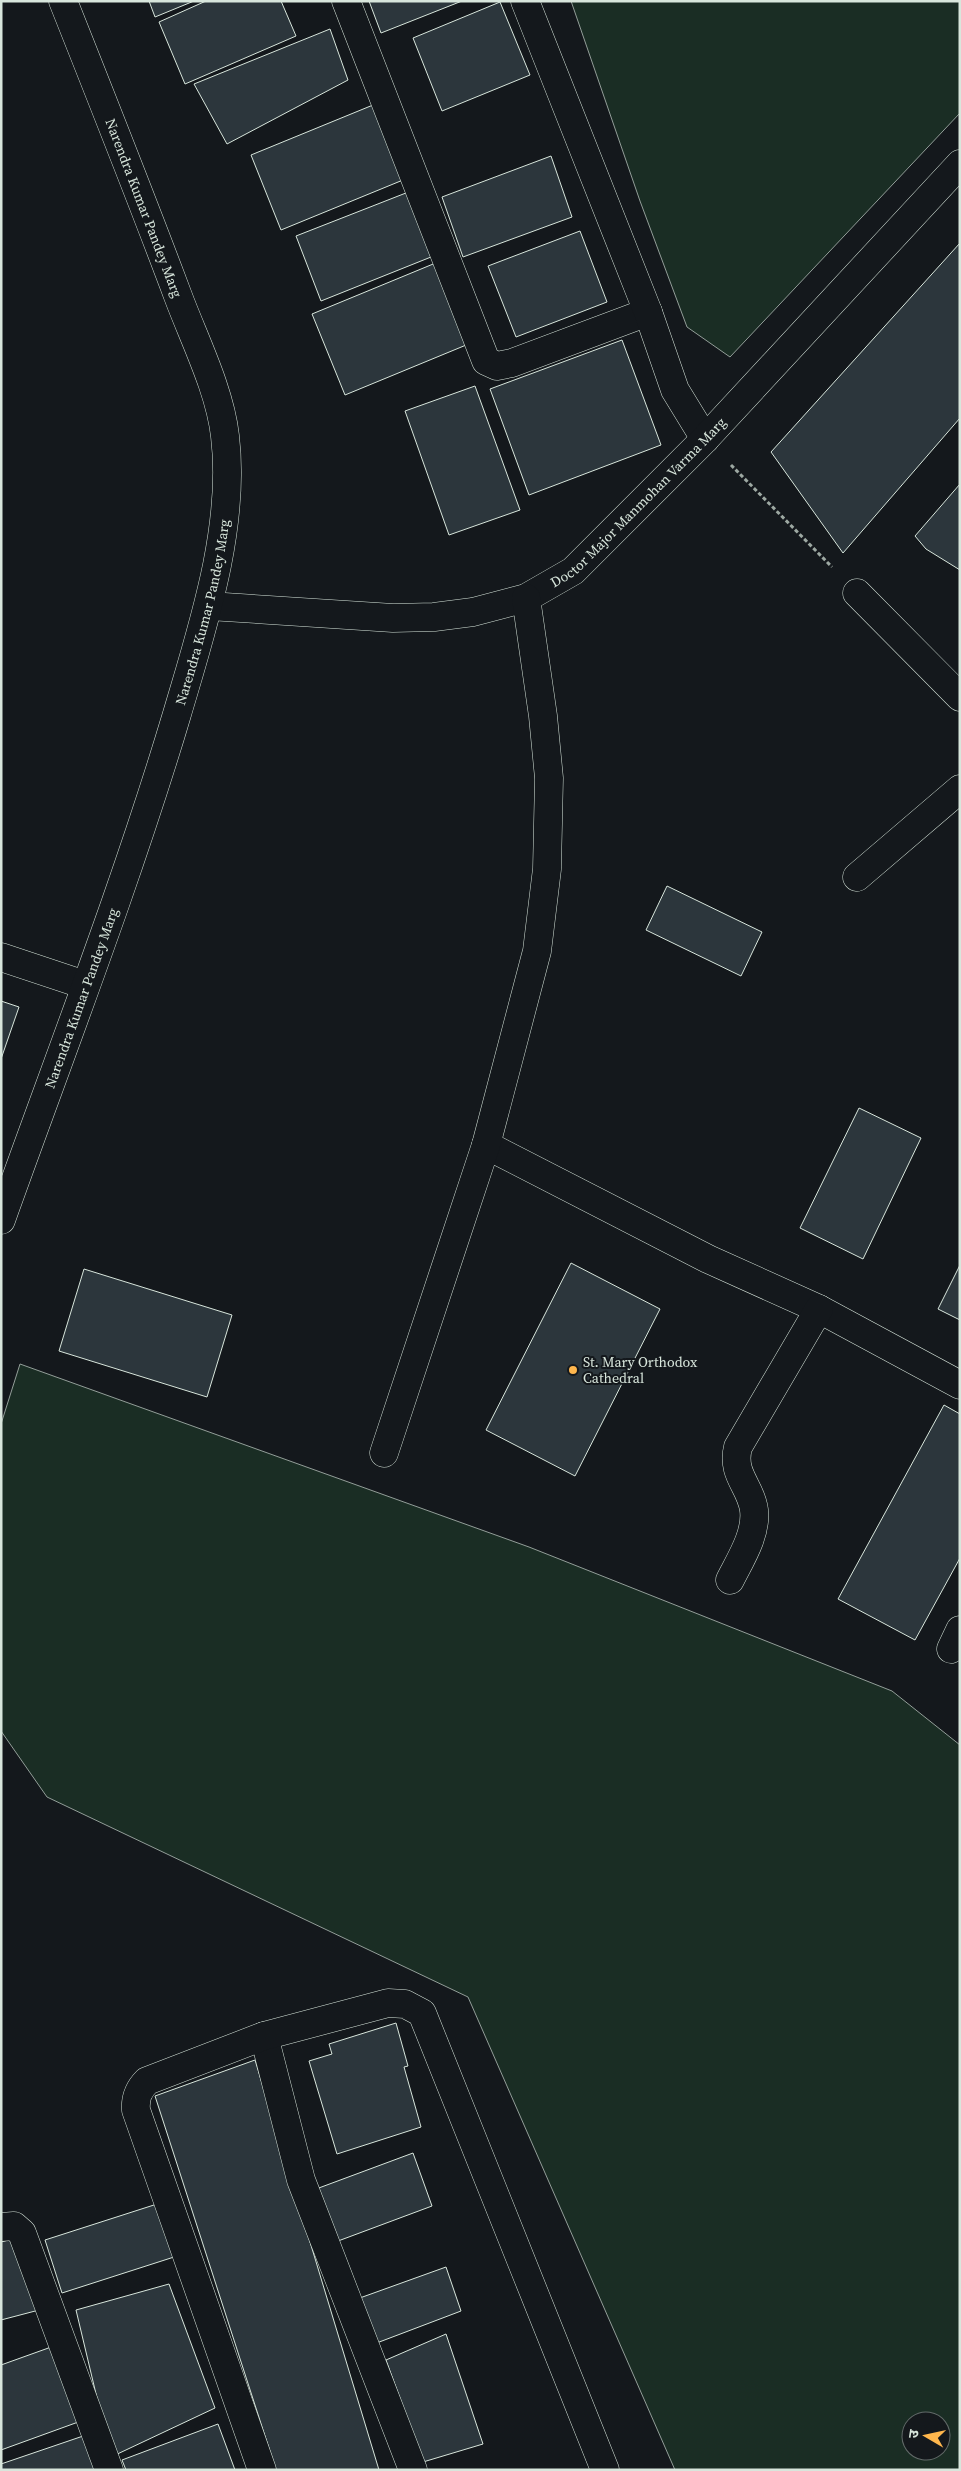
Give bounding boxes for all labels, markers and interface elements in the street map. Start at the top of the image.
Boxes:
street label: Narendra Kumar Pandey Marg [101,116,187,300]
street label: Doctor Major Manmohan Varma Marg [547,413,730,592]
street label: Narendra Kumar Pandey Marg [170,518,234,708]
street label: Narendra Kumar Pandey Marg [40,905,123,1091]
place label: St. Mary Orthodox Cathedral [583,1352,698,1388]
marker: St. Mary Orthodox Cathedral [567,1364,579,1376]
north arrow [901,2411,951,2461]
text: उ [903,2428,924,2440]

